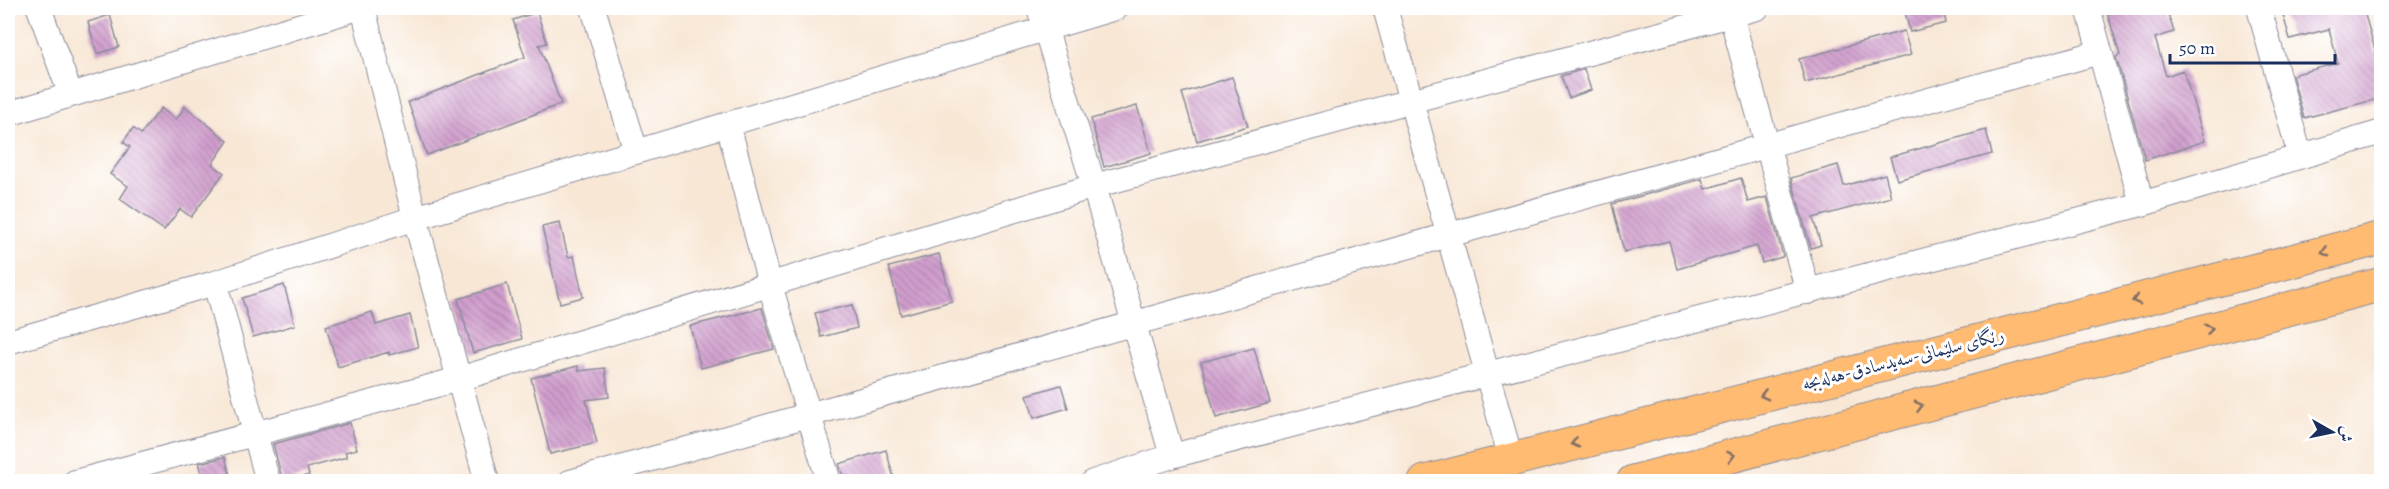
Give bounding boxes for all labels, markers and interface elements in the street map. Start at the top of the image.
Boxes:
scale bar [2170,27,2335,65]
text: 50 m [2179,36,2215,60]
one-way arrow [2320,245,2331,257]
one-way arrow [2131,293,2141,306]
street label: رێگای سلێمانی-سەیدسادق-هەلەبجە [1800,322,2006,396]
one-way arrow [2204,324,2214,337]
one-way arrow [1759,388,1770,400]
one-way arrow [1913,401,1924,413]
north arrow [2302,402,2362,462]
text: ش [2334,425,2358,444]
one-way arrow [1570,436,1581,448]
one-way arrow [1725,451,1735,463]

